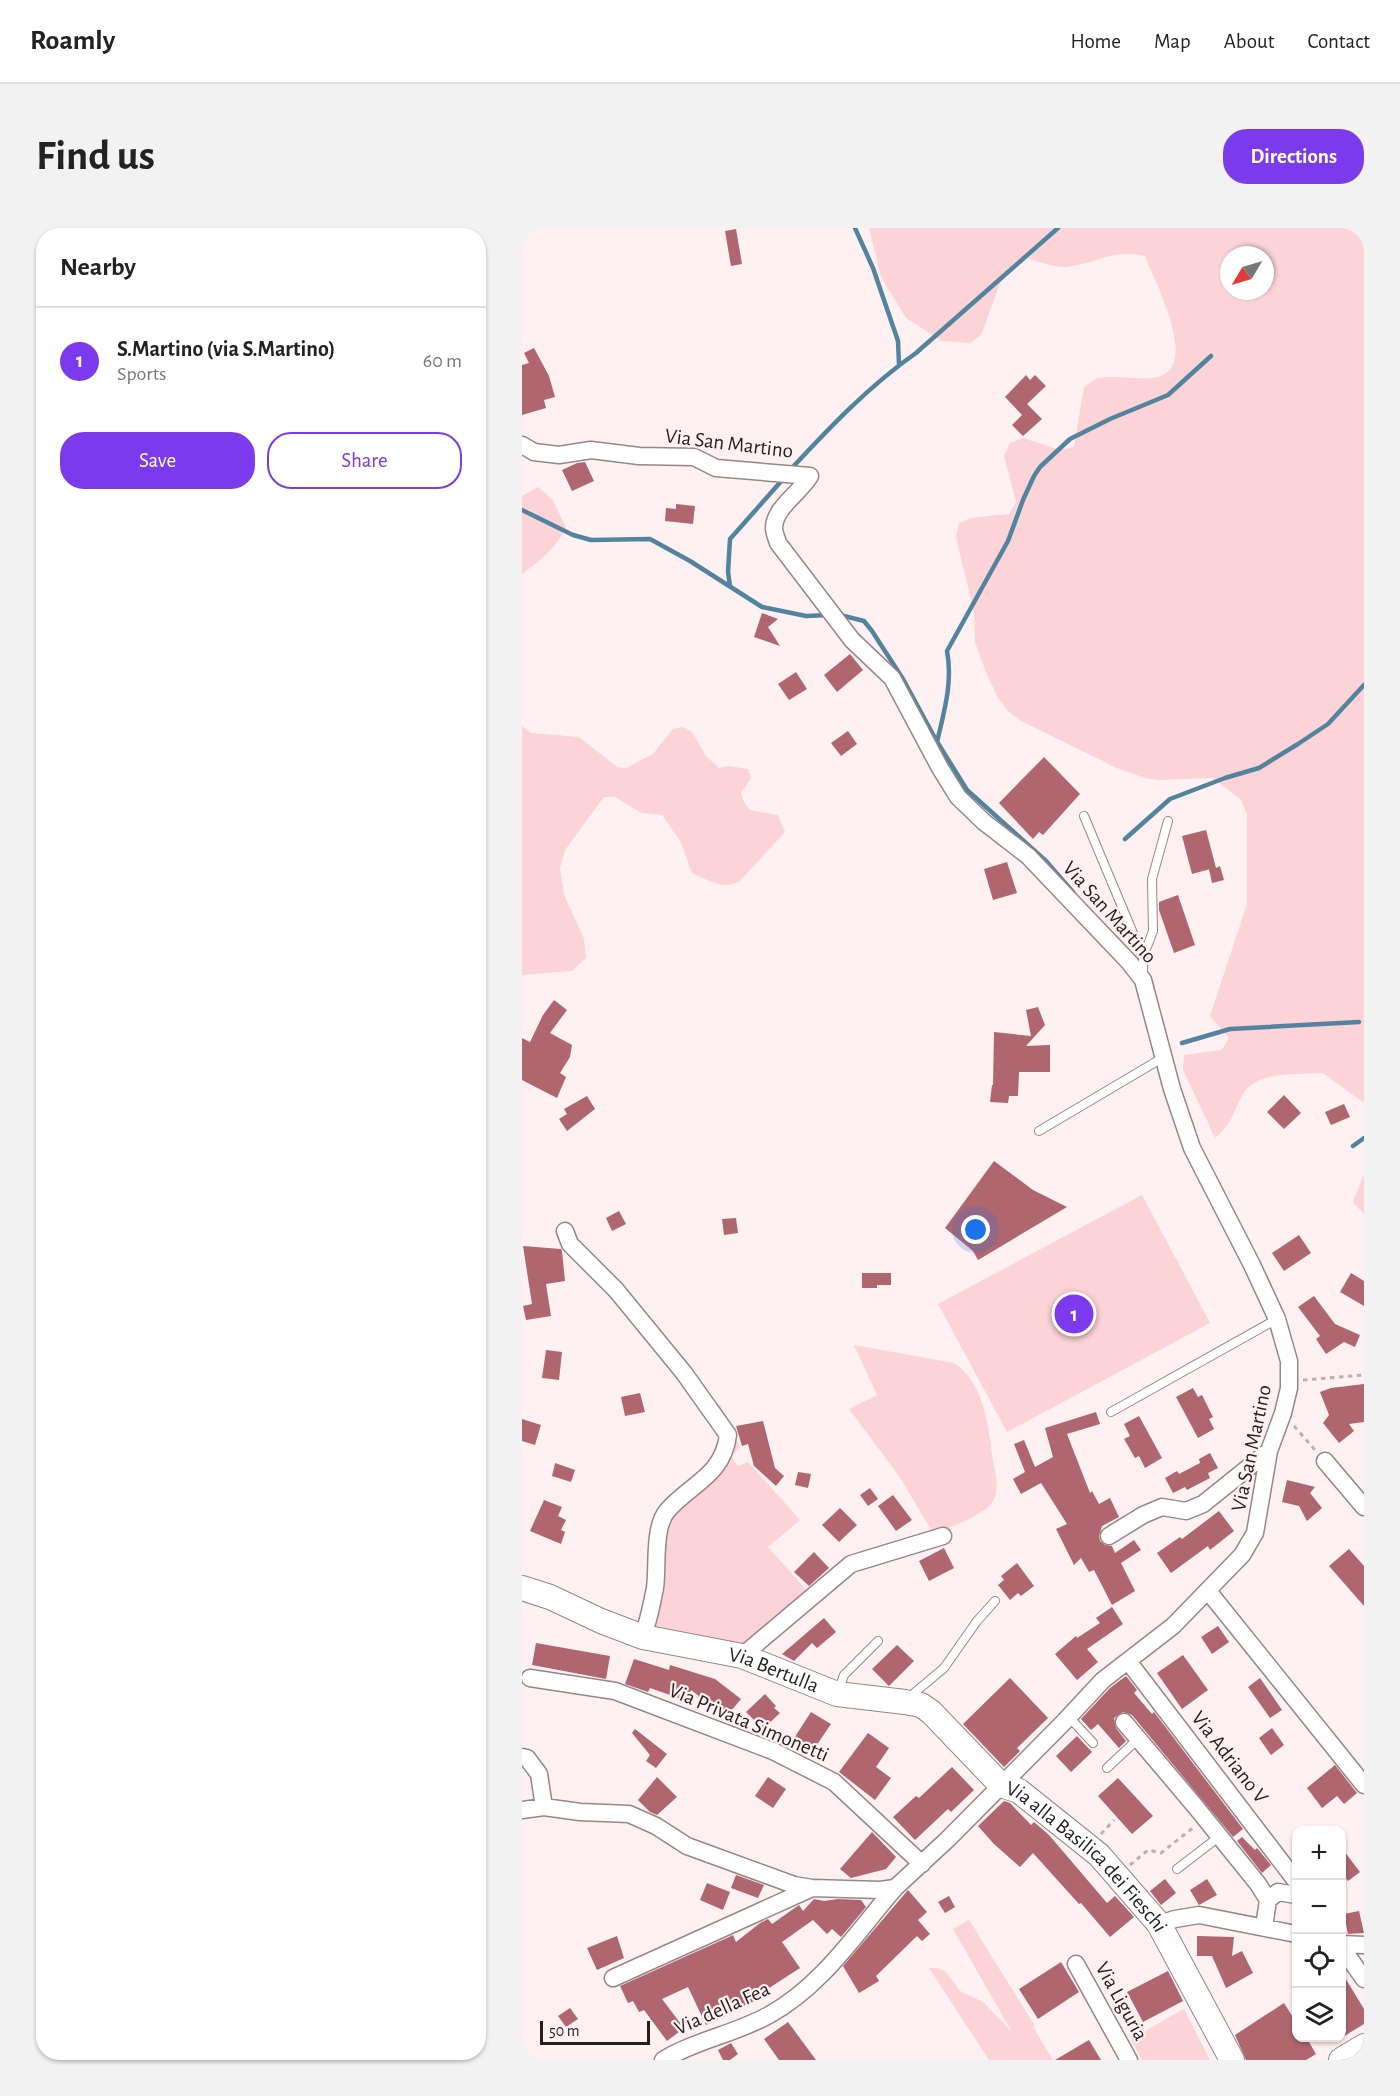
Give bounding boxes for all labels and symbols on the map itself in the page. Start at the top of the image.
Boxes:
north arrow [1220,246,1274,300]
street label: Via San Martino [664,425,794,462]
street label: Via San Martino [1059,857,1161,967]
your location [961,1215,990,1244]
pin: 1 [1054,1292,1094,1336]
street label: Via San Martino [1228,1383,1275,1513]
street label: Via Bertulla [727,1644,822,1697]
street label: Via Privata Simonetti [666,1679,832,1766]
street label: Via Adriano V [1187,1707,1272,1807]
street label: Via alla Basilica dei Fieschi [1004,1778,1171,1935]
street label: Via Liguria [1091,1958,1152,2044]
street label: Via della Fea [671,1978,773,2039]
scale bar [540,2018,650,2046]

